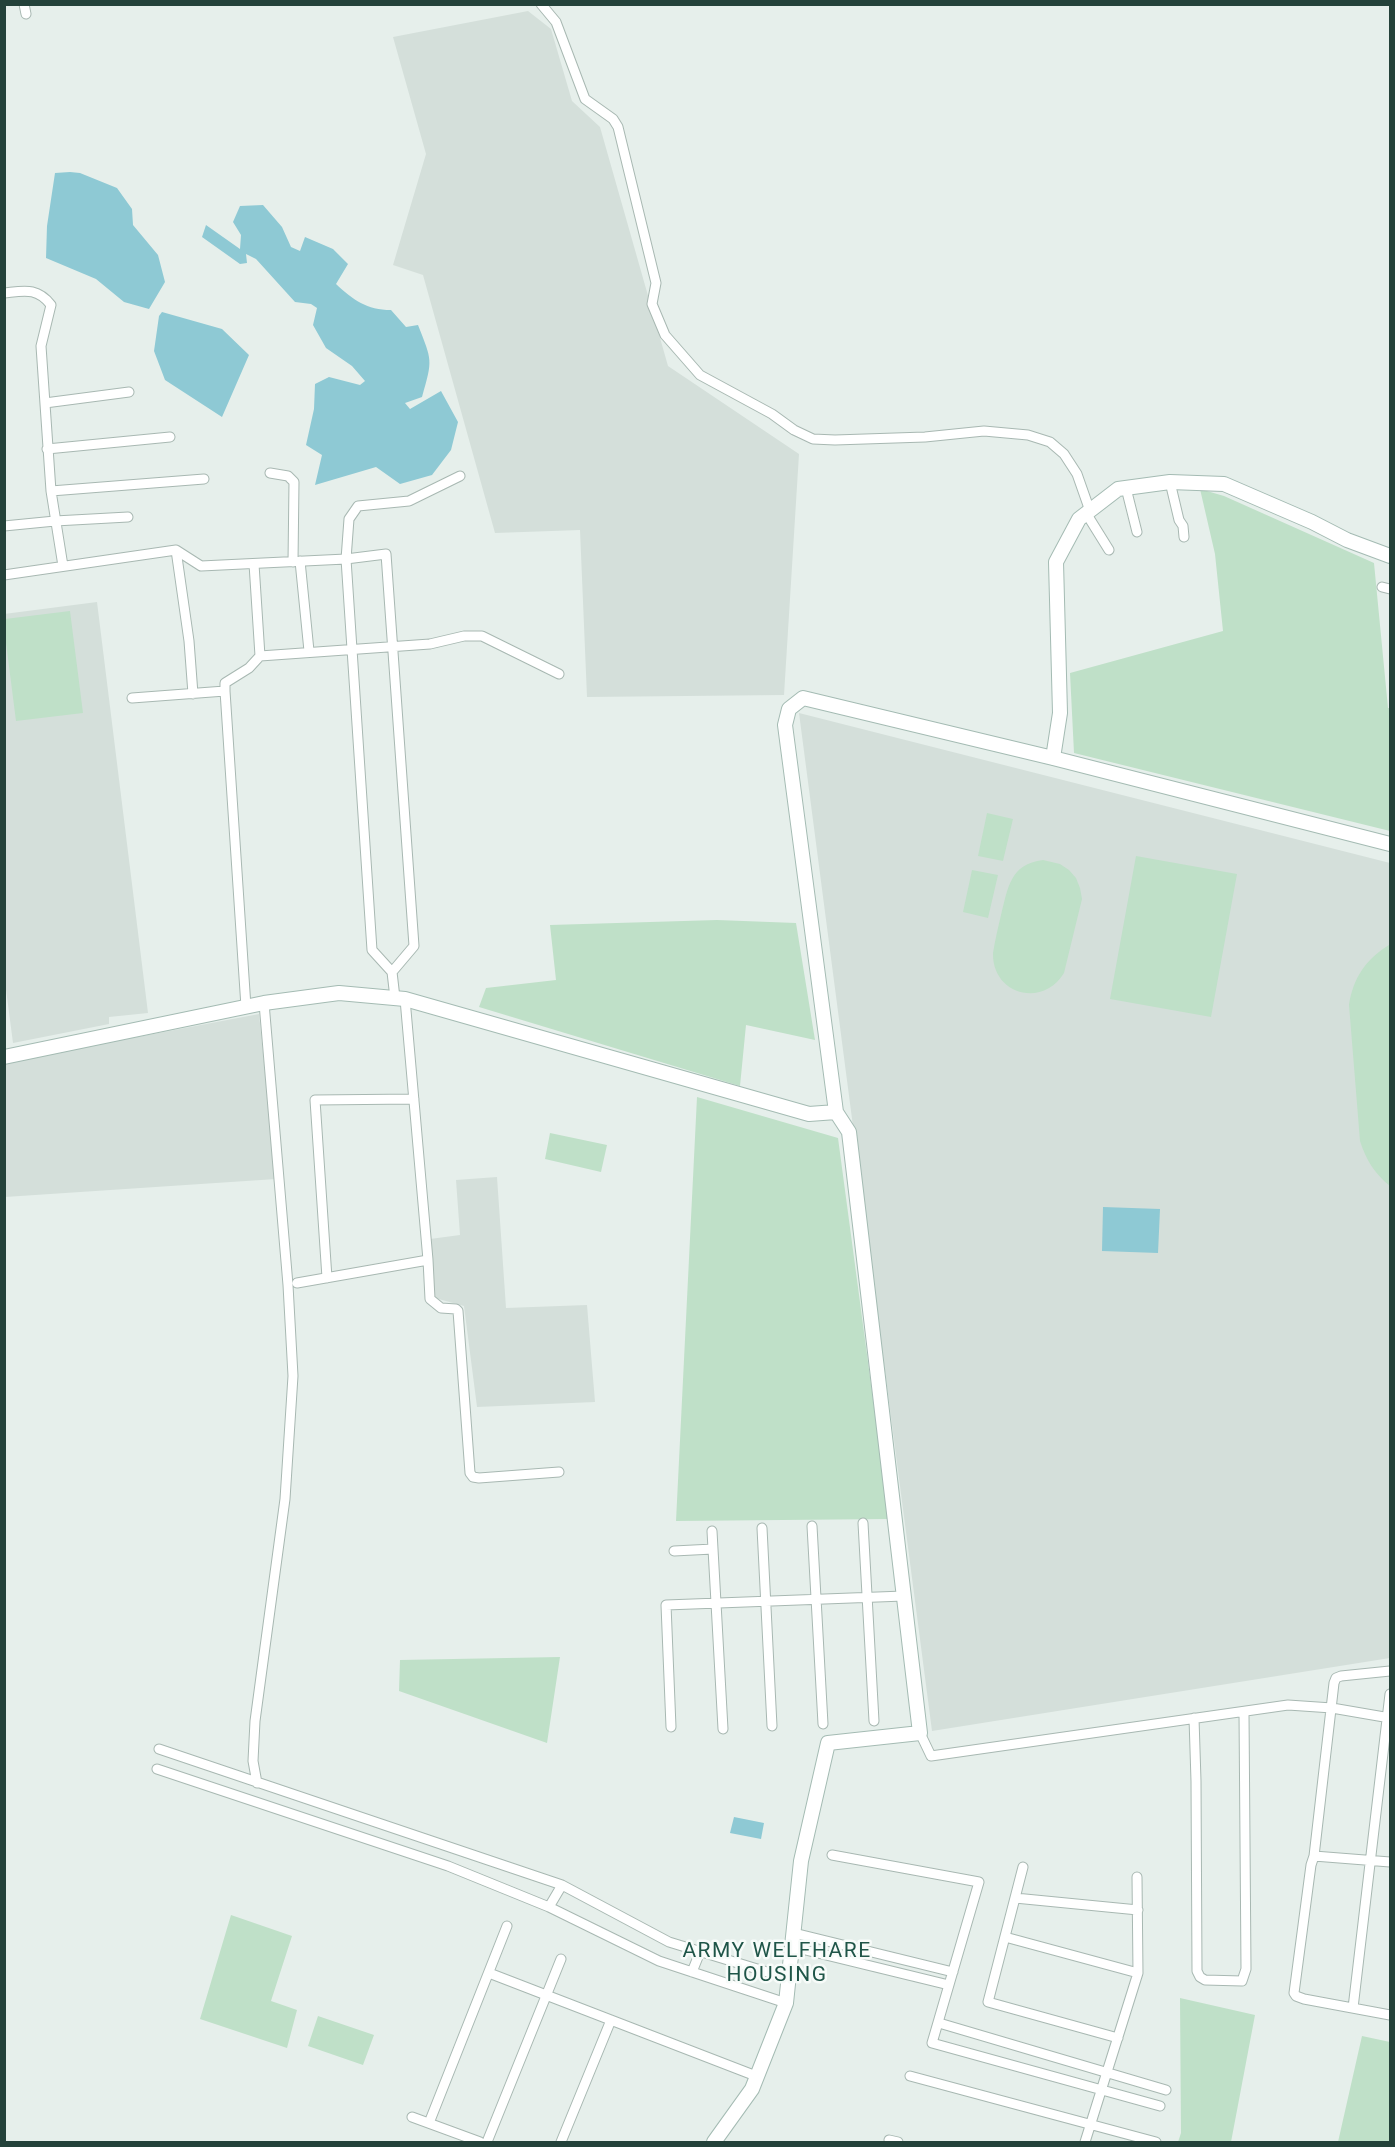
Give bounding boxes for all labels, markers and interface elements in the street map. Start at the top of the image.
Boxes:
district label: ARMY WELFHARE HOUSING [682,1939,872,1989]

